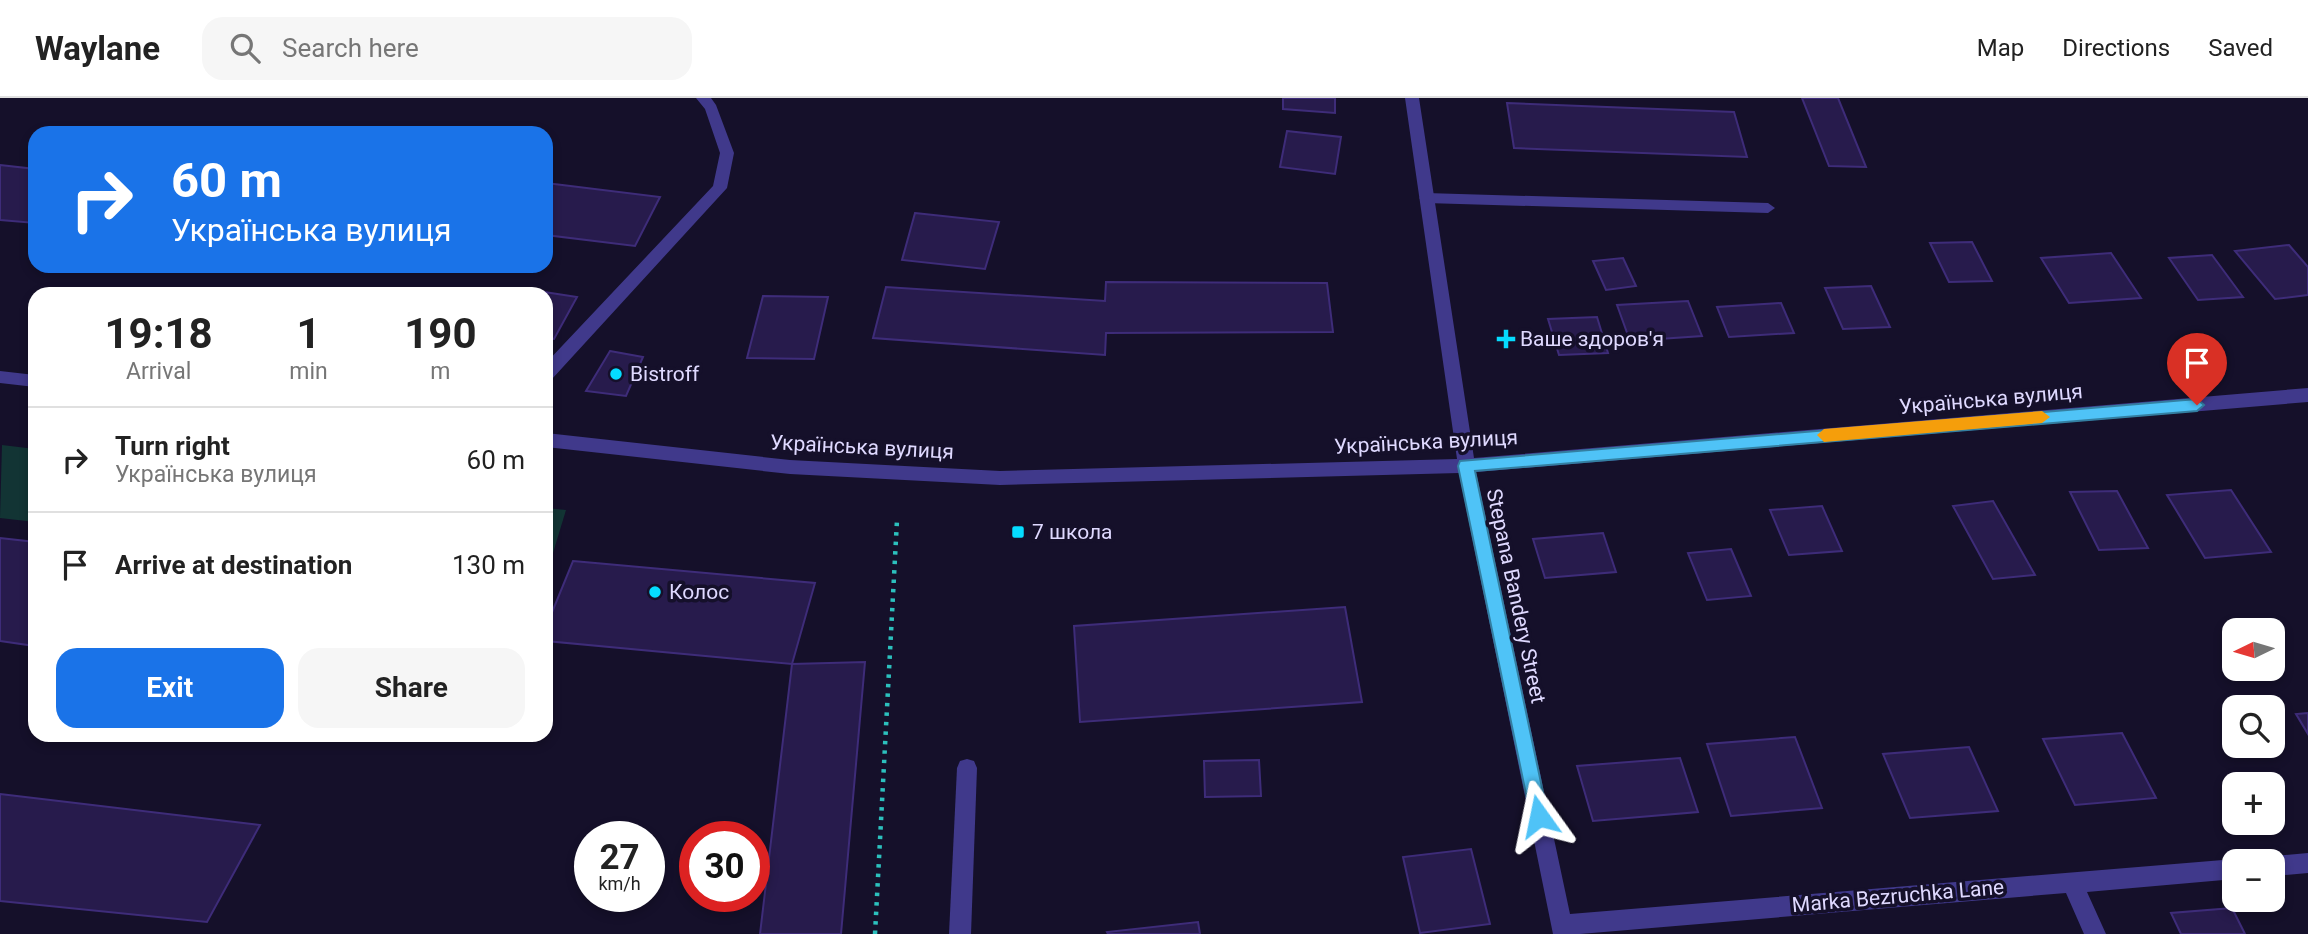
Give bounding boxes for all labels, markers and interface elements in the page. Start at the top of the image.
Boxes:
search box [202,17,692,80]
text: Waylane [35,29,160,68]
icon: search [226,29,264,67]
text: Search here [282,33,419,63]
text: Map [1977,34,2024,62]
text: Directions [2062,34,2170,62]
text: Saved [2208,34,2273,62]
text: 60 m [171,152,282,209]
icon: right [56,154,147,245]
text: Українська вулиця [171,211,452,249]
text: 19:18 [105,309,213,358]
text: 1 [296,309,321,358]
text: 190 [404,309,477,358]
place label: Ваше здоров'я [1520,327,1664,351]
marker: Ваше здоров'я [1498,331,1514,347]
pin [2167,333,2227,405]
icon: arrive [2178,344,2216,382]
text: Arrival [126,358,191,385]
text: min [289,358,328,385]
text: m [430,358,450,385]
place label: Bistroff [630,362,700,386]
marker: Bistroff [608,366,624,382]
street label: Українська вулиця [1898,379,2084,419]
street label: Українська вулиця [1333,425,1519,459]
street label: Українська вулиця [769,430,955,464]
text: Turn right [115,431,230,461]
icon: right [56,441,94,479]
text: 60 m [467,445,525,475]
text: Українська вулиця [115,461,317,488]
street label: Stepana Bandery Street [1482,486,1551,706]
place label: 7 школа [1032,520,1113,544]
marker: 7 школа [1010,524,1026,540]
icon: arrive [56,546,94,584]
text: Arrive at destination [115,550,352,580]
text: 130 m [452,550,525,580]
place label: Колос [669,580,729,604]
marker: Колос [647,584,663,600]
north arrow [2222,618,2286,681]
map controls [2222,618,2285,912]
button: Exit [56,648,284,728]
button: Share [298,648,525,728]
button: search [2222,695,2285,758]
button: + [2222,772,2285,835]
position arrow [1502,779,1576,853]
speed limit sign: 30 [679,821,770,912]
text: 27 [599,837,640,878]
button: − [2222,849,2285,912]
text: km/h [598,873,641,894]
street label: Marka Bezruchka Lane [1791,875,2005,917]

